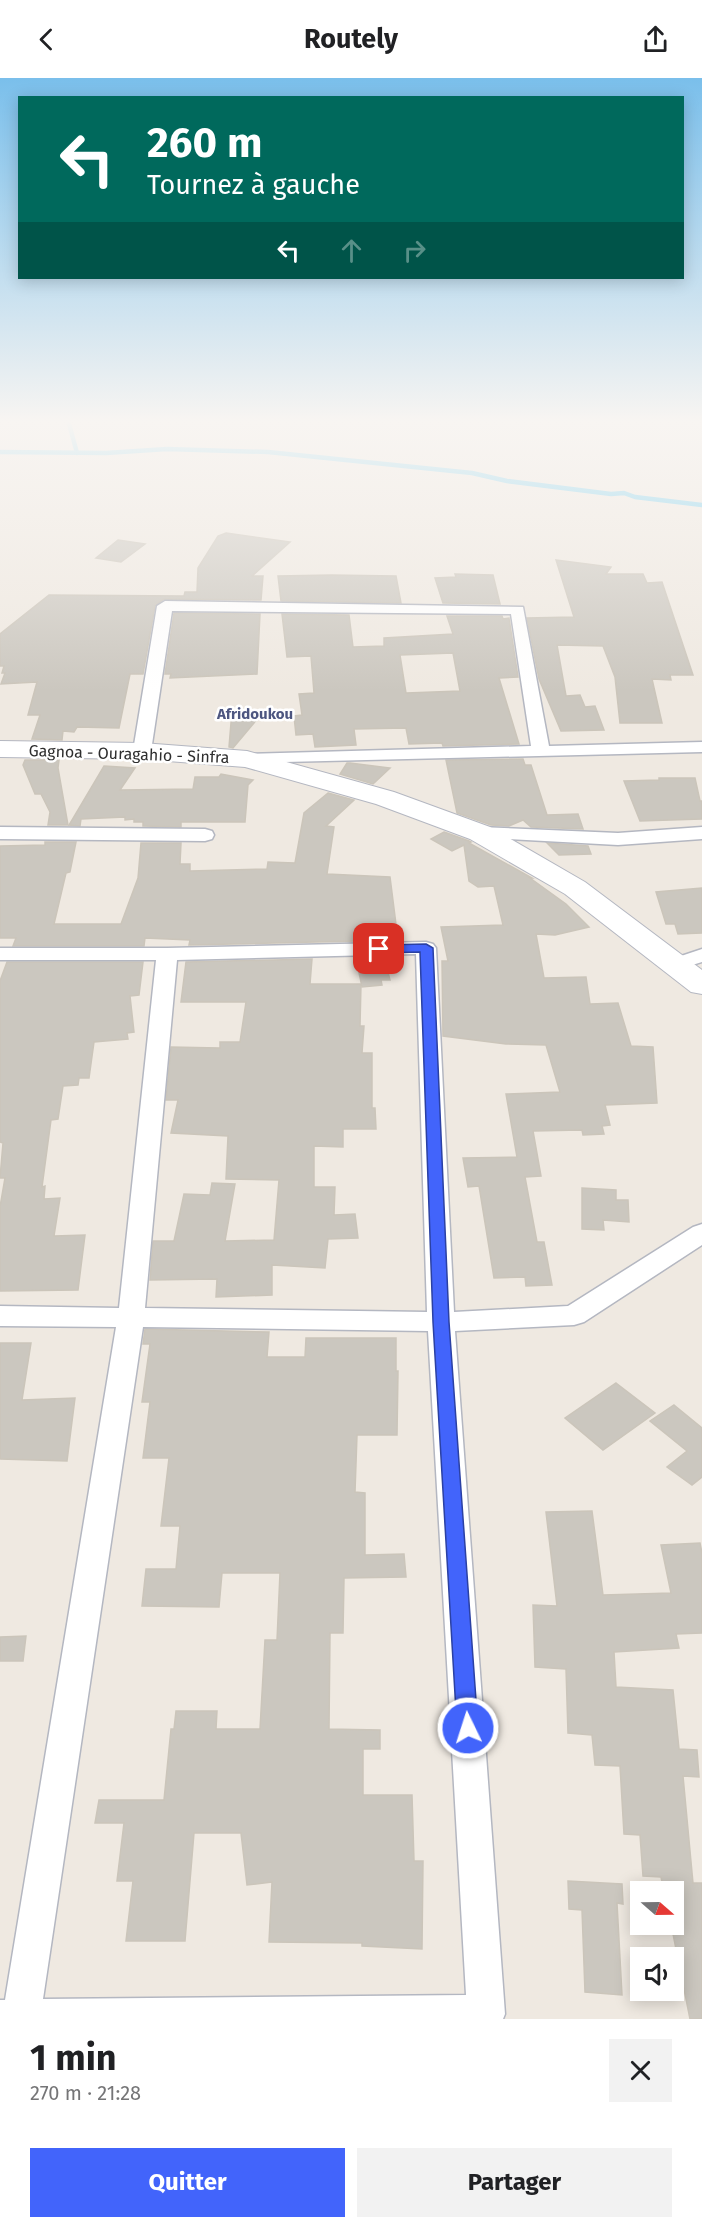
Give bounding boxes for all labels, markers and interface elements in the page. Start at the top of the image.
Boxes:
icon: back [30,23,63,56]
text: Routely [304,23,398,55]
icon: share [639,23,672,56]
text: 260 m [147,118,262,168]
icon: left [48,120,126,198]
text: Tournez à gauche [147,169,360,201]
icon: left [272,234,305,267]
icon: ahead [335,234,368,267]
icon: right [398,234,431,267]
district label: Afridoukou [216,705,293,723]
street label: Gagnoa - Ouragahio - Sinfra [28,741,230,767]
pin [353,923,404,974]
icon: arrive [362,932,395,965]
position arrow [436,1696,500,1760]
north arrow [630,1881,684,1935]
map controls [630,1881,684,2001]
button: sound [630,1947,684,2001]
text: 1 min [30,2036,117,2080]
button: close [609,2039,672,2102]
text: 270 m · 21:28 [30,2081,141,2105]
button: Quitter [30,2148,345,2217]
button: Partager [357,2148,672,2217]

